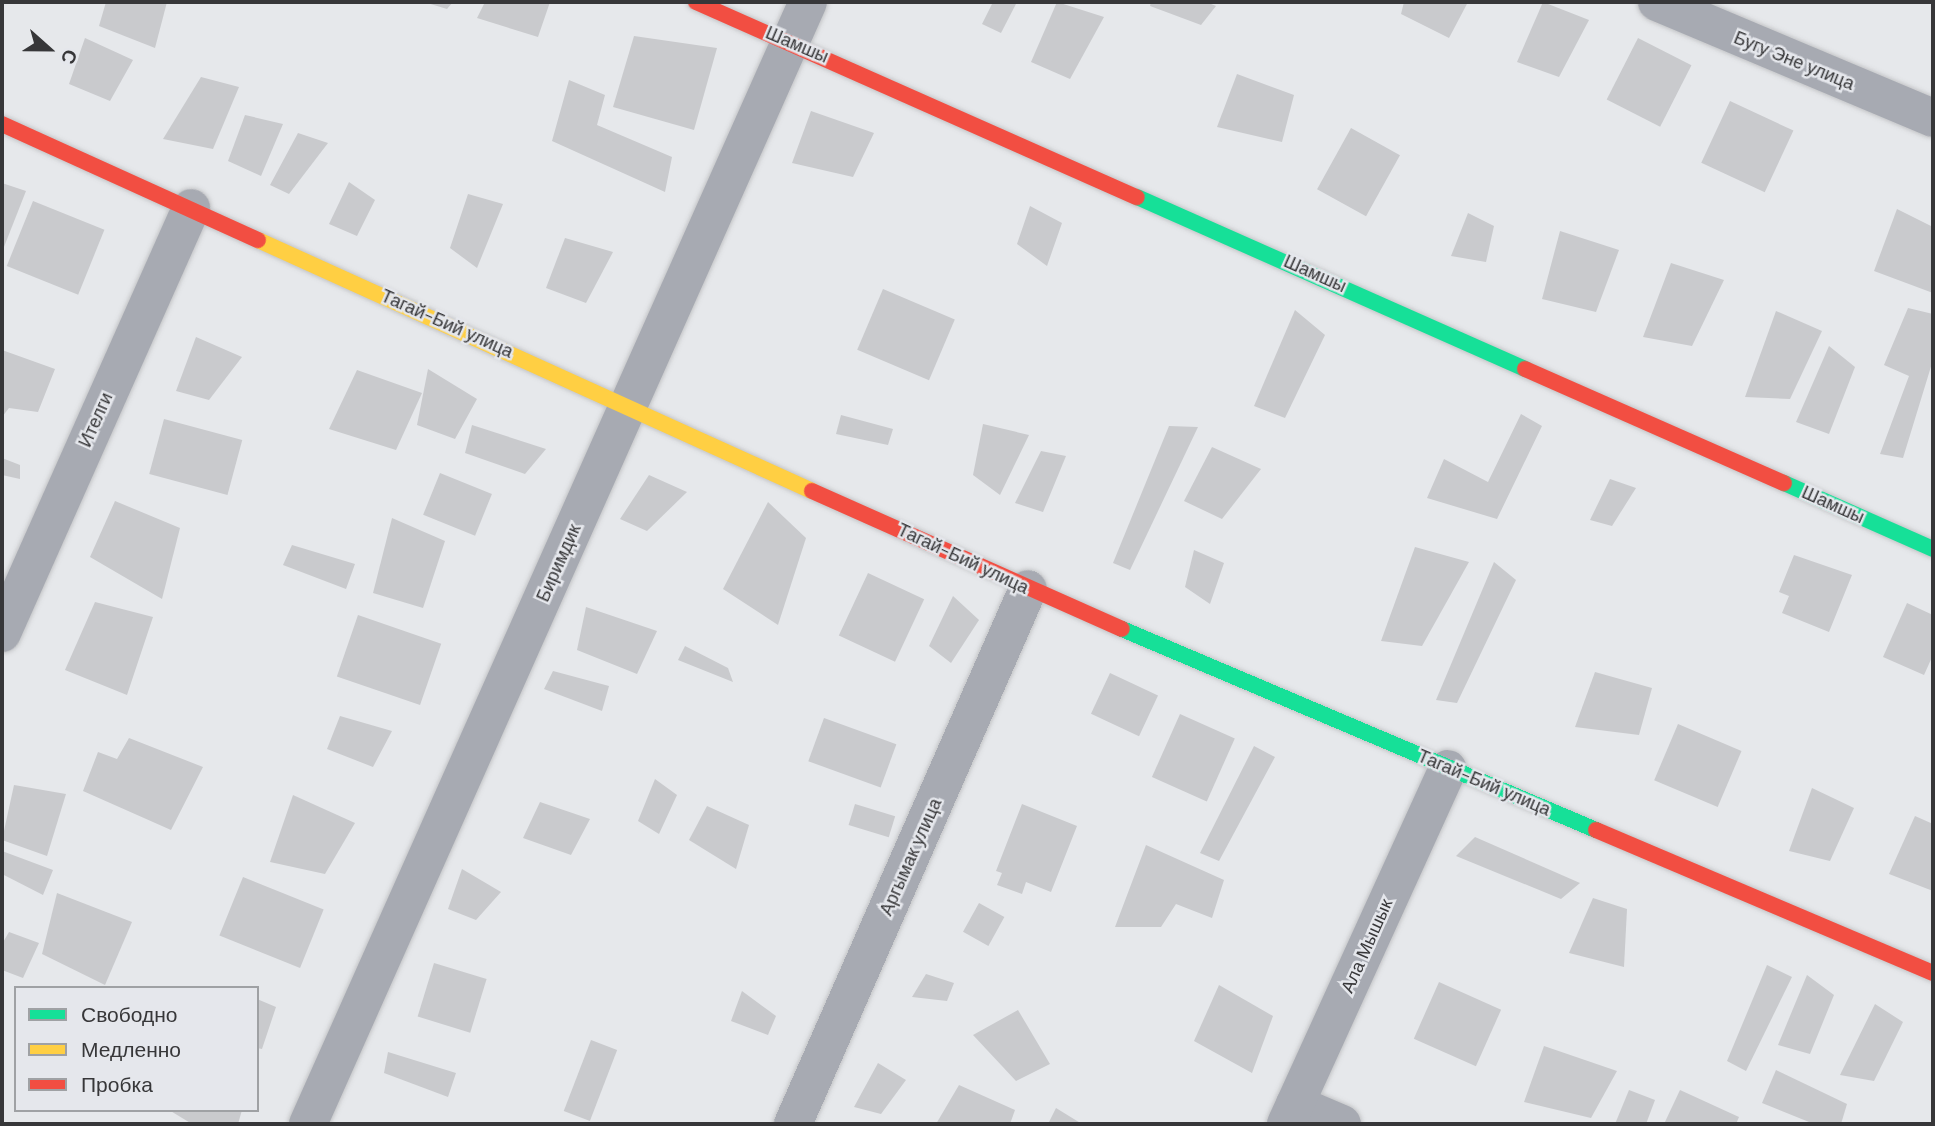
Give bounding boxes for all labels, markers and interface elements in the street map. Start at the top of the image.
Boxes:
north arrow [14,14,84,84]
street label: Шамшы [762,22,832,68]
street label: Бугу Эне улица [1731,27,1857,95]
text: С [55,46,83,68]
street label: Шамшы [1280,251,1350,297]
street label: Тагай-Бий улица [378,285,516,363]
street label: Ителги [74,389,118,451]
street label: Шамшы [1798,482,1868,528]
street label: Тагай-Бий улица [894,519,1032,599]
street label: Биримдик [532,521,586,605]
street label: Тагай-Бий улица [1414,745,1554,821]
street label: Аргымак улица [875,795,947,919]
street label: Ала Мышык [1337,896,1397,996]
legend [14,986,259,1112]
text: Свободно [81,1001,178,1029]
text: Медленно [81,1036,181,1064]
text: Пробка [81,1071,153,1099]

